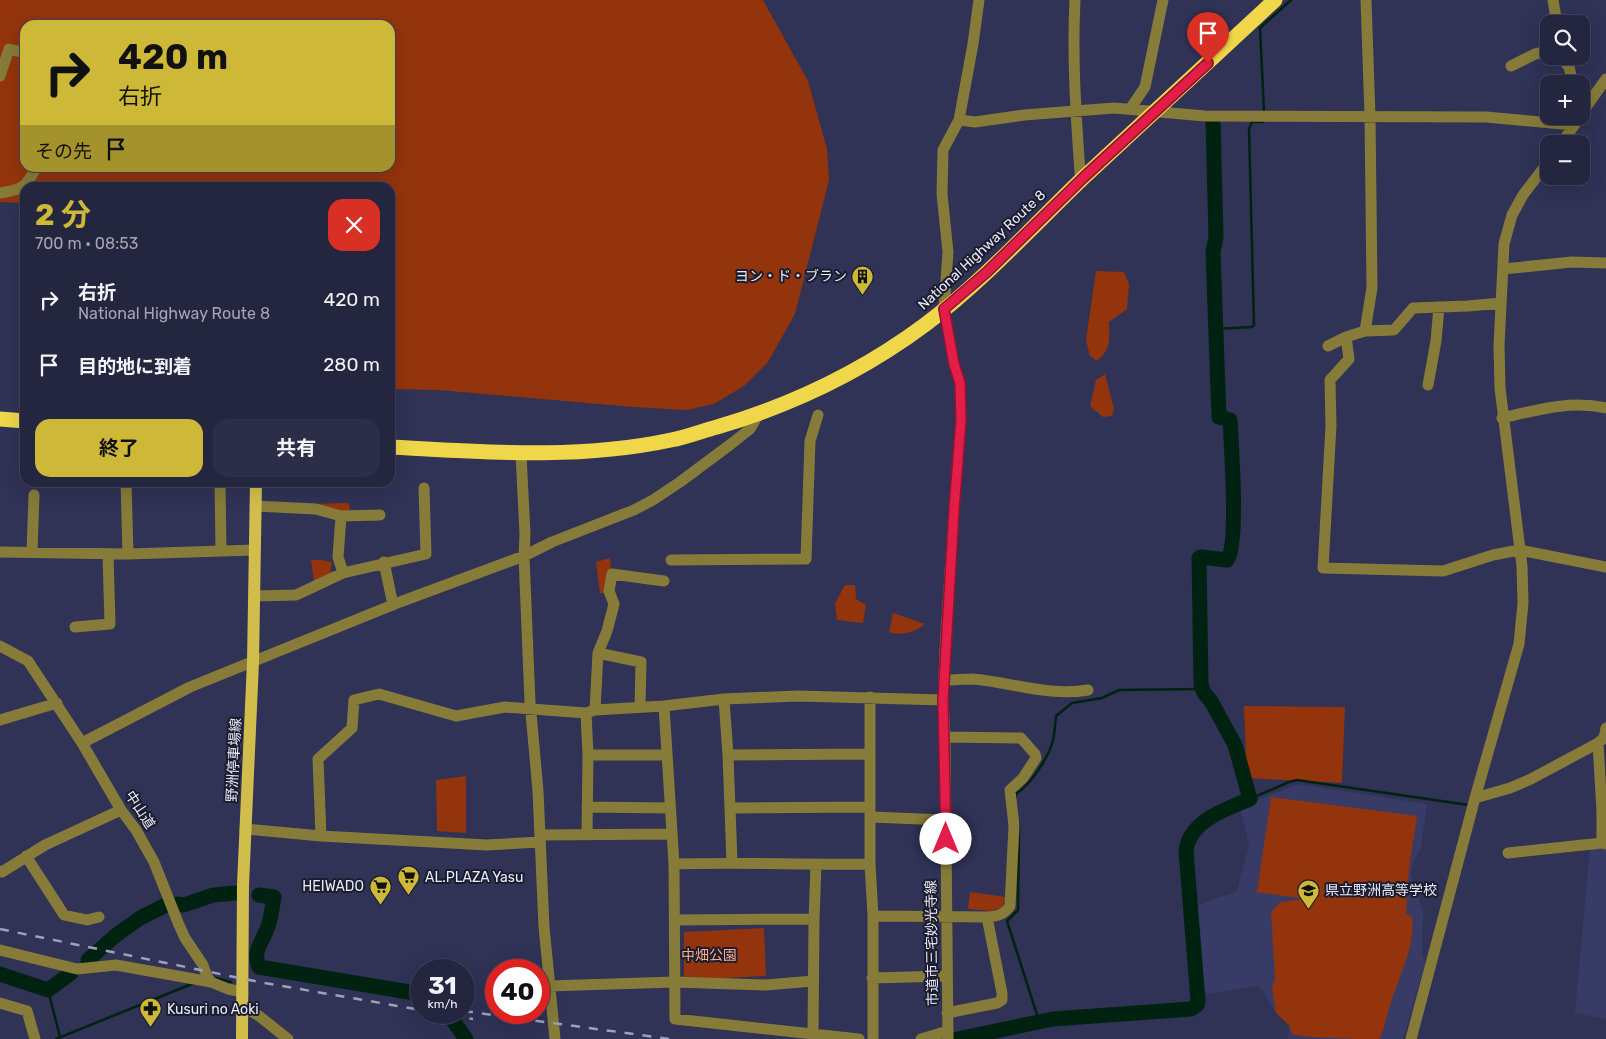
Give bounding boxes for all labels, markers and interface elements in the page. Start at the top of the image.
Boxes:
pin [1187,12,1229,63]
map controls [1540,15,1590,185]
button: search [1540,15,1590,65]
icon: arrive [1194,19,1222,47]
text: 420 m [118,36,228,78]
icon: right [35,40,100,105]
button: + [1540,75,1590,125]
text: 右折 [118,83,162,110]
icon: arrive [102,135,130,163]
button: − [1540,135,1590,185]
text: その先 [35,140,92,163]
street label: National Highway Route 8 [915,186,1049,314]
text: 2 分 [35,197,91,233]
button: close [328,199,380,251]
text: 700 m · 08:53 [35,234,138,253]
building icon: ヨン・ド・ブラン [851,264,875,295]
place label: ヨン・ド・ブラン [735,268,847,285]
text: 右折 [78,281,116,304]
icon: right [35,286,63,314]
text: 420 m [323,288,380,311]
text: National Highway Route 8 [78,304,270,323]
icon: arrive [35,351,63,379]
text: 280 m [323,353,380,376]
text: 目的地に到着 [78,355,192,378]
button: 終了 [35,419,203,477]
button: 共有 [213,419,380,477]
street label: 野洲停車場線 [223,718,245,802]
street label: 中山道 [121,788,159,832]
position arrow [919,812,971,864]
supermarket icon: AL.PLAZA Yasu [397,865,421,896]
place label: AL.PLAZA Yasu [425,869,523,886]
supermarket icon: HEIWADO [368,874,392,905]
place label: HEIWADO [302,878,364,895]
school or university icon: 県立野洲高等学校 [1297,878,1321,909]
street label: 市道市三宅妙光寺線 [922,880,942,1006]
place label: 県立野洲高等学校 [1325,882,1437,899]
park label: 中畑公園 [681,947,737,964]
speed limit sign: 40 [485,959,550,1024]
text: 31 [428,971,457,1000]
pharmacy icon: Kusuri no Aoki [139,997,163,1028]
text: km/h [428,997,457,1011]
place label: Kusuri no Aoki [167,1001,259,1018]

